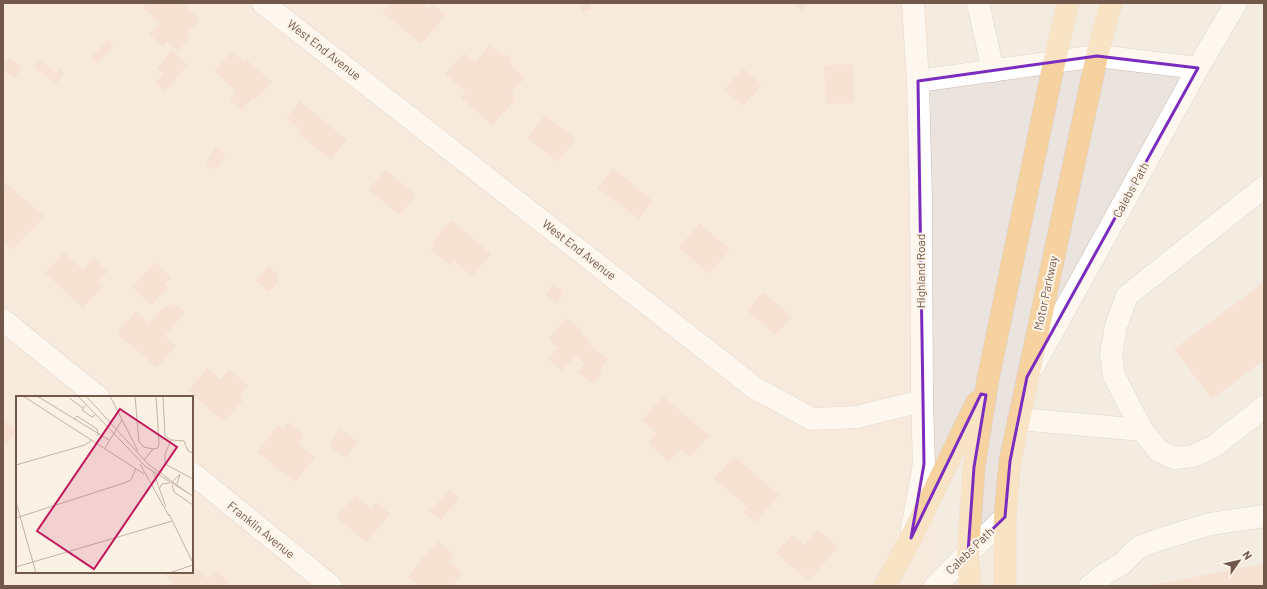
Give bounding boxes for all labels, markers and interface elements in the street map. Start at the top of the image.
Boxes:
street label: West End Avenue [285,16,364,82]
street label: Calebs Path [1109,159,1151,220]
street label: West End Avenue [540,216,619,282]
street label: Highland Road [913,234,927,308]
street label: Motor Parkway [1030,254,1060,332]
inset map [16,396,193,573]
street label: Franklin Avenue [225,498,298,561]
street label: Calebs Path [942,524,996,577]
north arrow [1219,541,1259,581]
text: N [1240,548,1255,562]

